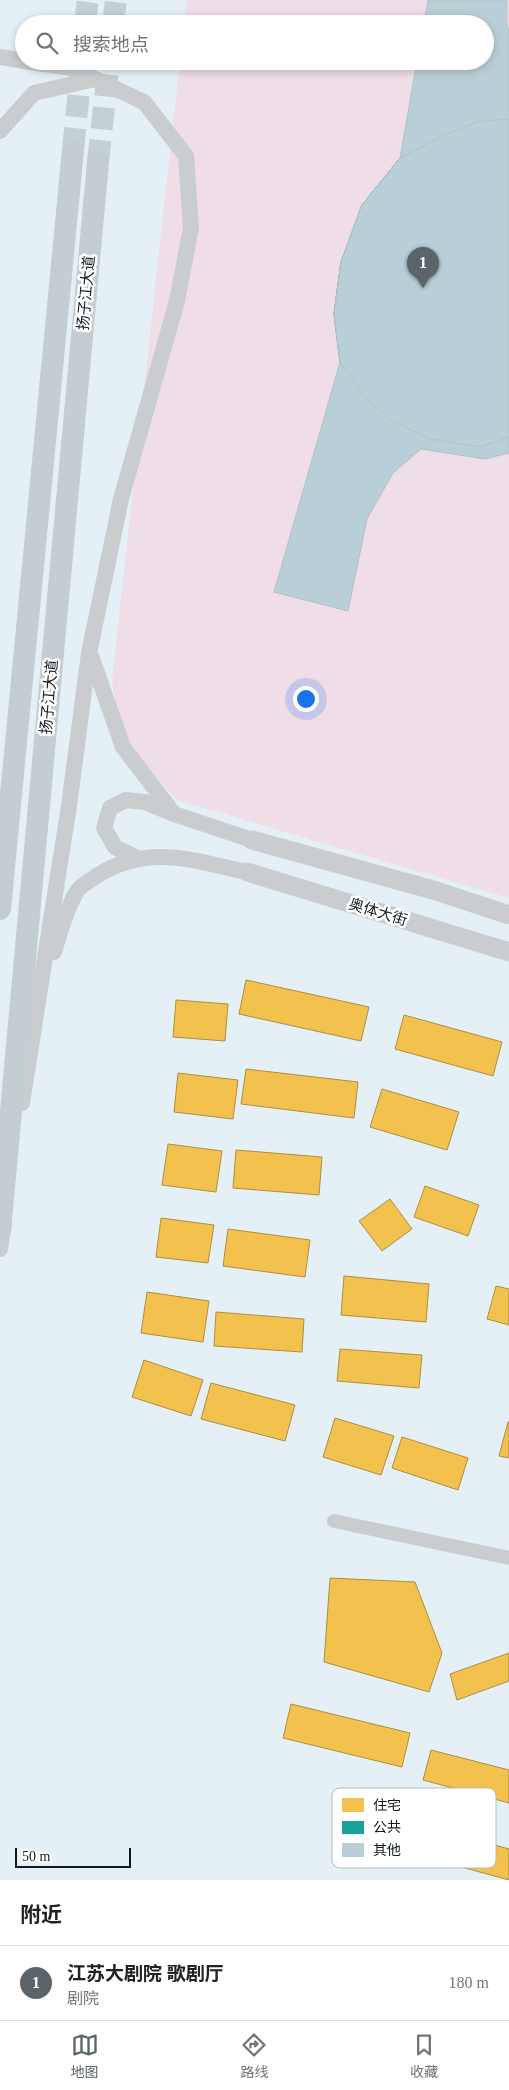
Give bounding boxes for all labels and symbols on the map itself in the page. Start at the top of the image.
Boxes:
pin: 1 [407,247,439,288]
street label: 扬子江大道 [75,255,97,331]
street label: 扬子江大道 [38,659,60,735]
your location [293,686,319,712]
street label: 奥体大街 [347,896,409,928]
legend [332,1788,496,1868]
text: 住宅 [373,1798,401,1813]
text: 公共 [373,1820,401,1835]
text: 其他 [373,1843,401,1858]
scale bar [15,1845,131,1868]

